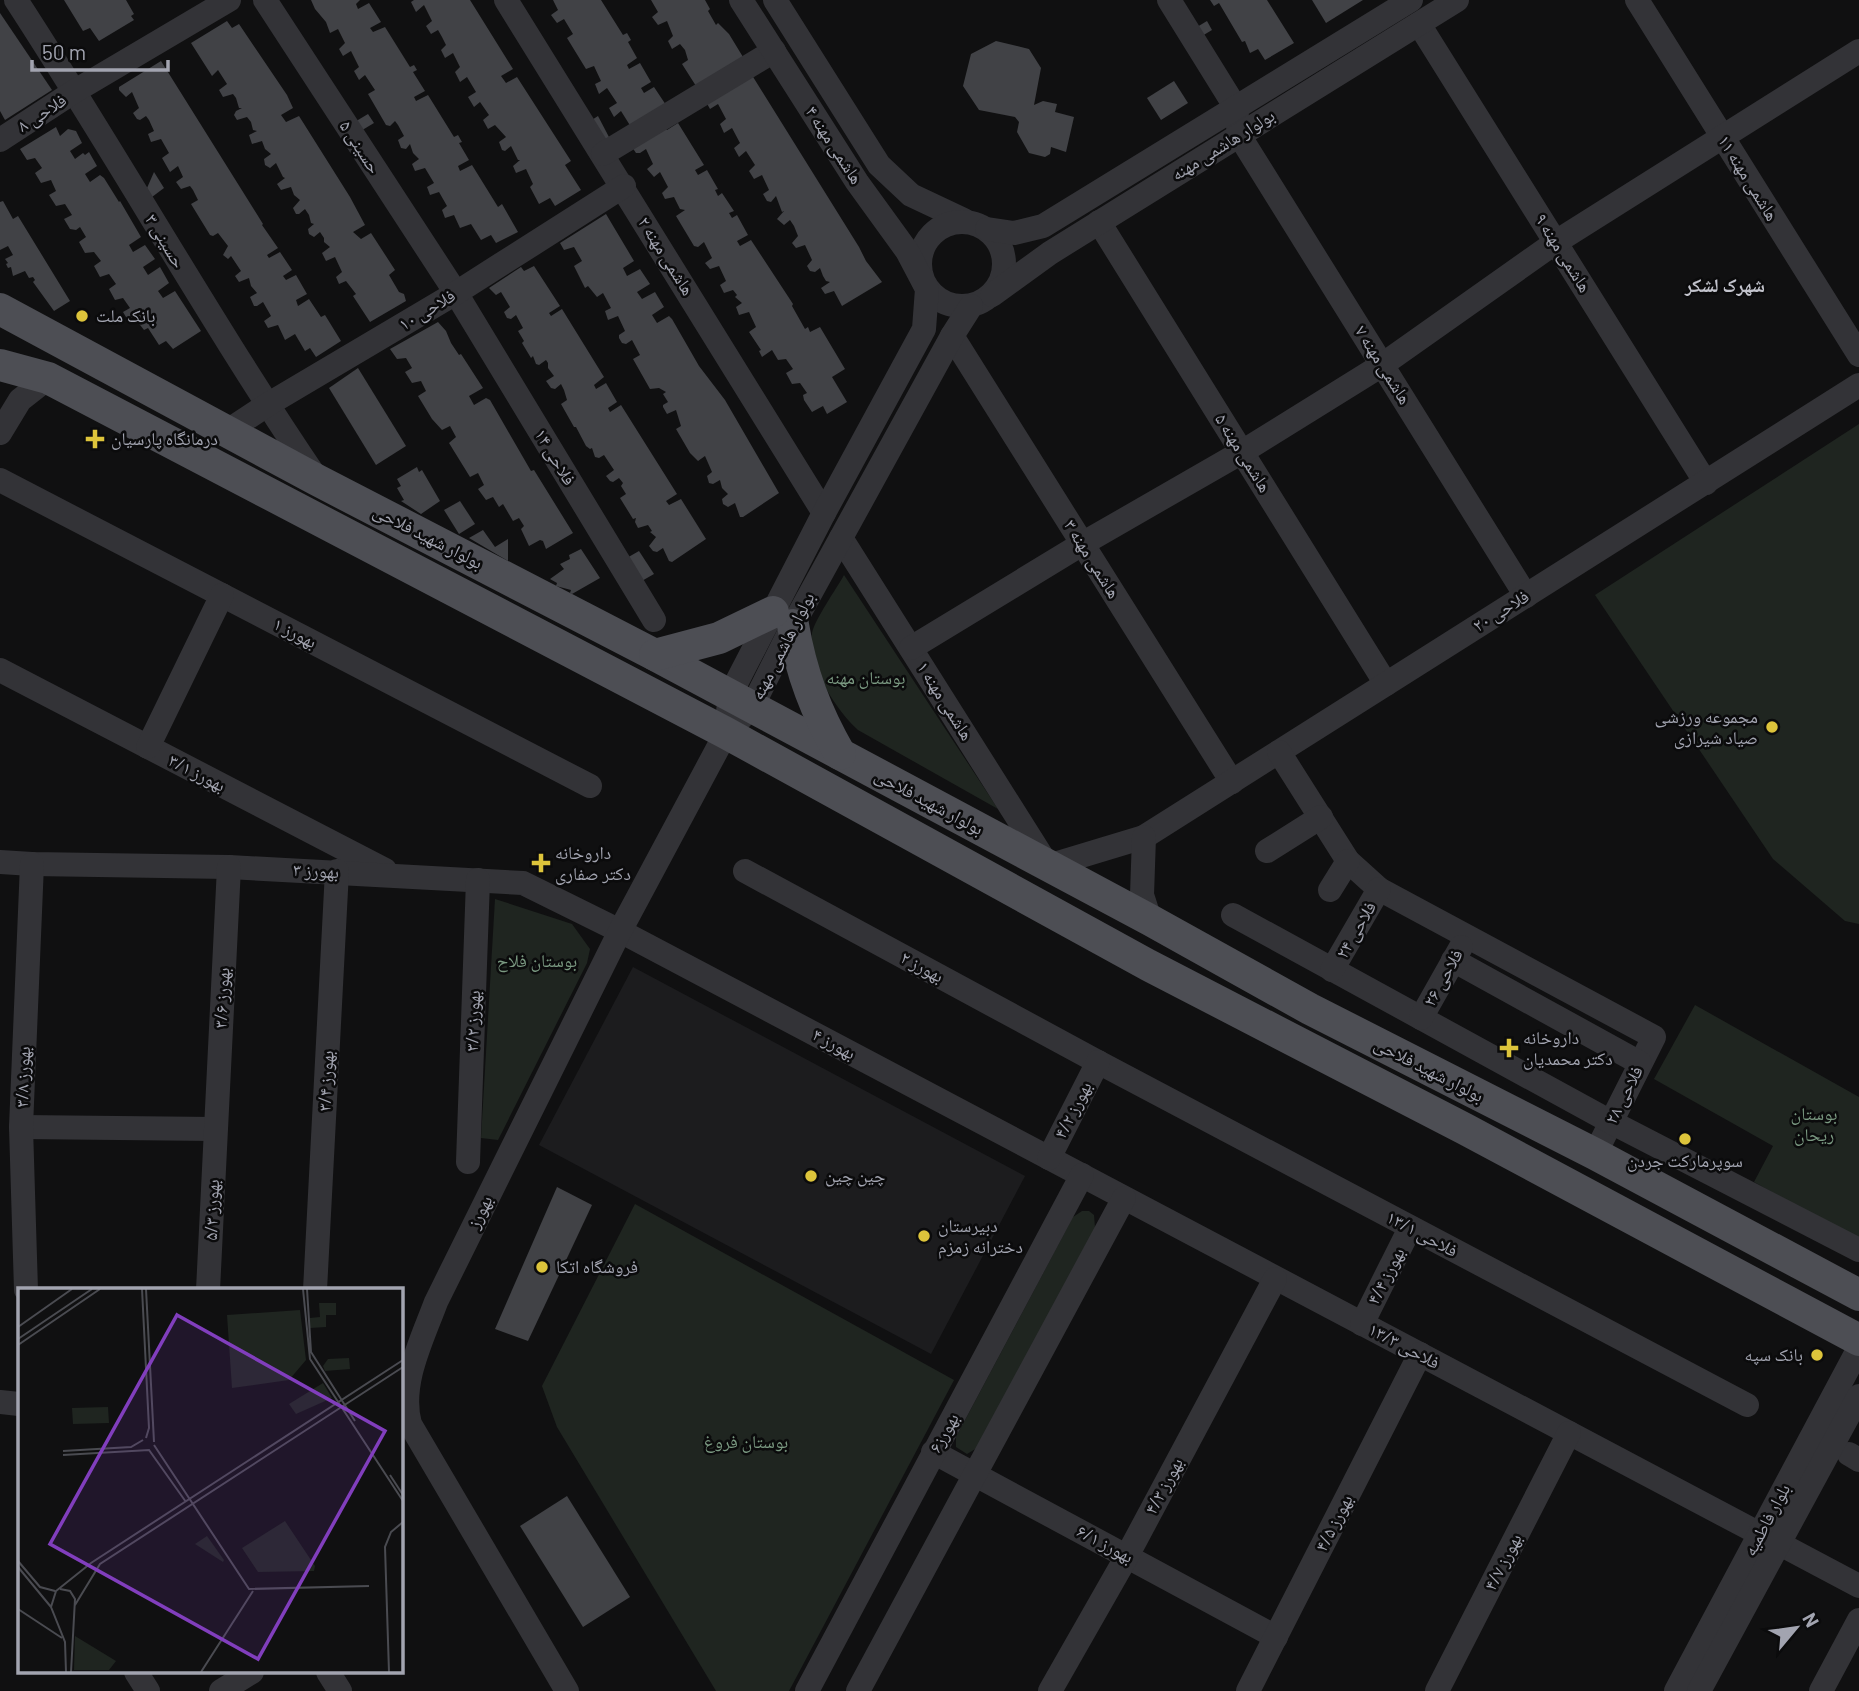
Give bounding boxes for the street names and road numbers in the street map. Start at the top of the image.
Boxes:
street label: فلاحی ۸ [13,88,71,137]
street label: هاشمی مهنه ۴ [801,101,868,188]
street label: بولوار هاشمی مهنه [1167,104,1279,186]
street label: حسینی ۵ [335,116,386,178]
street label: هاشمی مهنه ۱۱ [1713,130,1784,225]
street label: حسینی ۳ [140,209,191,272]
street label: هاشمی مهنه ۹ [1530,209,1597,297]
street label: هاشمی مهنه ۲ [633,212,700,300]
street label: فلاحی ۱۰ [394,284,459,335]
street label: هاشمی مهنه ۷ [1350,321,1417,409]
street label: هاشمی مهنه ۵ [1210,409,1277,497]
street label: فلاحی ۱۴ [530,424,581,489]
street label: بولوار شهید فلاحی [369,499,487,574]
street label: هاشمی مهنه ۳ [1059,515,1126,603]
street label: فلاحی ۲۰ [1468,584,1533,637]
street label: بولوار هاشمی مهنه [746,588,820,704]
street label: بهورز ۱ [270,612,321,653]
street label: هاشمی مهنه ۱ [912,657,979,745]
street label: بهورز ۳/۱ [165,748,230,796]
street label: بولوار شهید فلاحی [871,763,988,840]
street label: بهورز ۳ [293,858,340,883]
street label: فلاحی ۲۴ [1330,897,1381,962]
street label: فلاحی ۲۶ [1417,945,1468,1011]
street label: بهورز ۲ [897,946,948,987]
street label: بهورز ۳/۶ [208,967,234,1029]
street label: بهورز ۳/۲ [460,990,485,1052]
street label: بهورز ۴ [809,1023,860,1064]
street label: بولوار شهید فلاحی [1370,1032,1488,1107]
street label: بهورز ۳/۸ [10,1046,35,1108]
street label: بهورز ۳/۴ [312,1050,338,1112]
street label: فلاحی ۲۸ [1599,1062,1648,1128]
street label: بهورز ۴/۲ [1048,1077,1096,1142]
street label: بهورز ۵/۳ [199,1179,224,1241]
street label: بهورز [461,1191,497,1233]
street label: فلاحی ۱۳/۱ [1383,1205,1462,1262]
street label: بهورز ۴/۴ [1361,1243,1409,1308]
street label: فلاحی ۱۳/۳ [1365,1317,1444,1374]
street label: بهورز۶ [923,1409,963,1457]
street label: بهورز ۴/۳ [1139,1453,1188,1518]
street label: بلوار فاطمیه [1738,1480,1795,1560]
street label: بهورز ۴/۵ [1309,1490,1357,1555]
street label: بهورز ۶/۱ [1073,1519,1138,1568]
street label: بهورز ۴/۷ [1478,1529,1526,1594]

